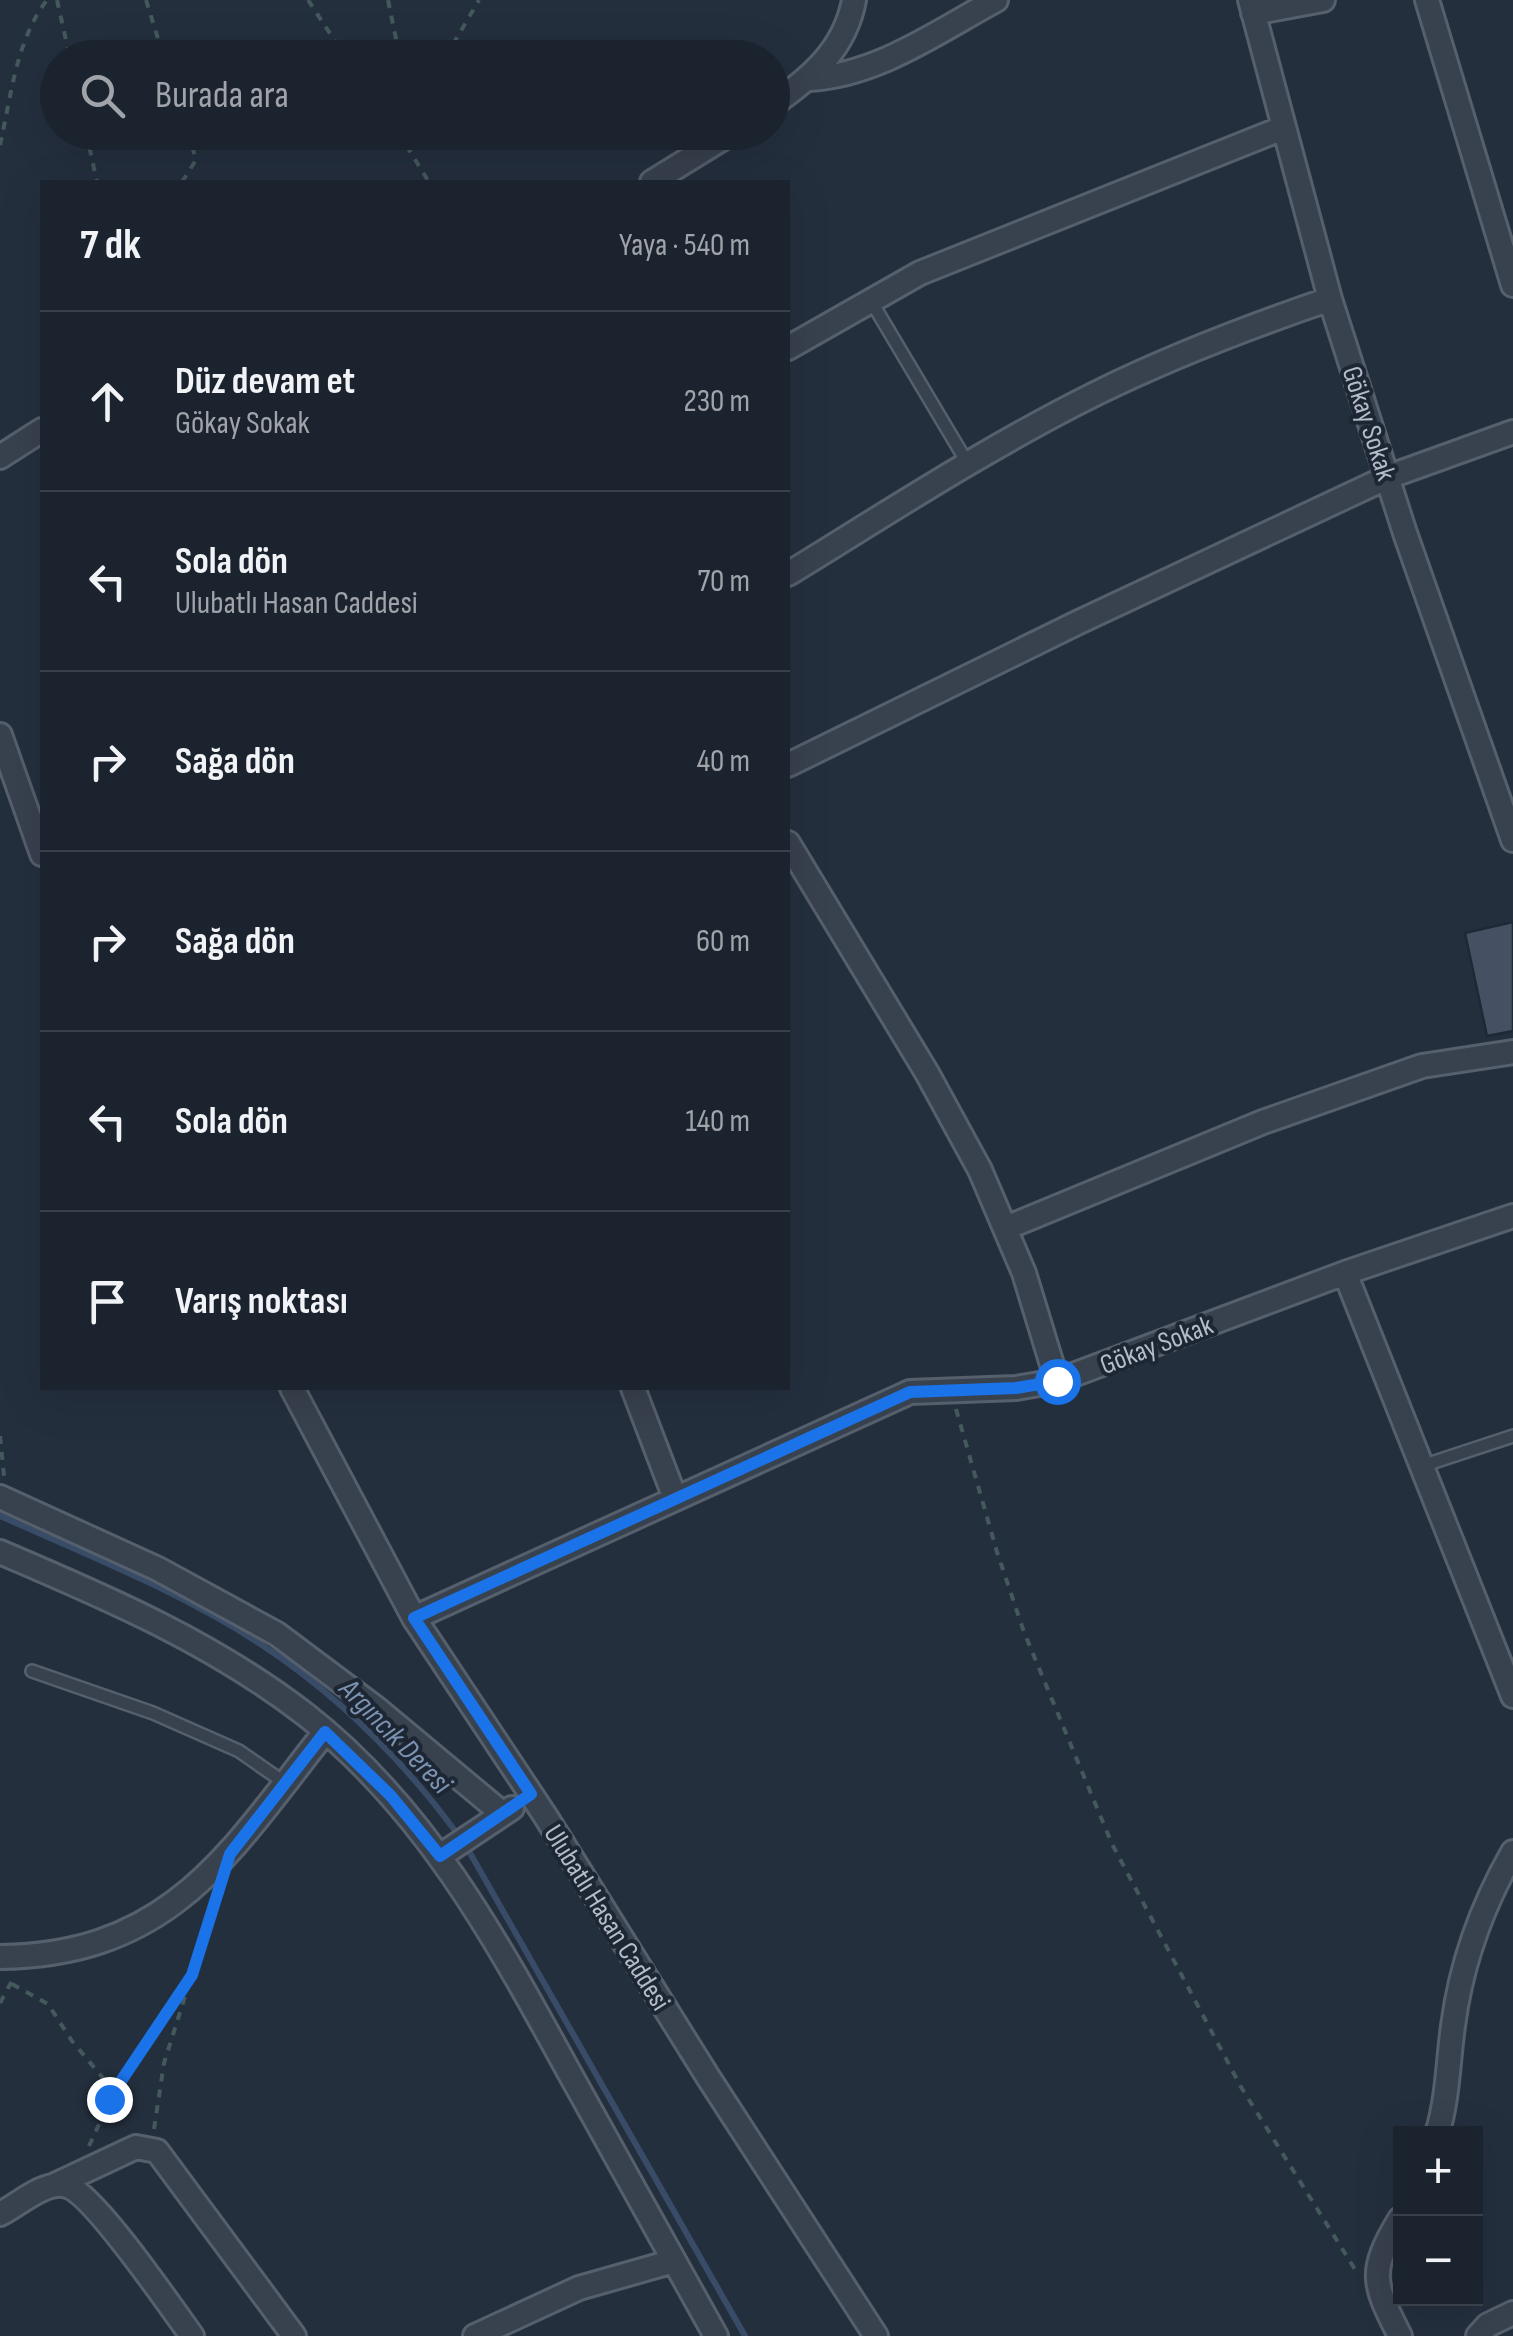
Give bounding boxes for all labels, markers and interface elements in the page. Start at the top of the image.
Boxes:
search box [40,40,790,150]
icon: search [75,68,130,123]
text: Burada ara [155,73,289,118]
text: 7 dk [80,220,141,271]
text: Yaya · 540 m [619,226,750,265]
text: Düz devam et [175,359,355,404]
street label: Gökay Sokak [1335,362,1403,485]
icon: ahead [80,374,135,429]
text: 230 m [683,382,750,421]
text: Gökay Sokak [175,404,310,443]
text: Sola dön [175,539,288,584]
icon: left [80,554,135,609]
text: 70 m [697,562,750,601]
text: Ulubatlı Hasan Caddesi [175,584,418,623]
icon: right [80,734,135,789]
text: Sağa dön [175,739,295,784]
text: 40 m [697,742,750,781]
icon: right [80,914,135,969]
text: Sağa dön [175,919,295,964]
text: 60 m [696,922,750,961]
icon: left [80,1094,135,1149]
text: Sola dön [175,1099,288,1144]
text: 140 m [686,1102,750,1141]
icon: arrive [80,1274,135,1329]
text: Varış noktası [175,1279,348,1324]
street label: Gökay Sokak [1096,1309,1218,1382]
route start [1035,1359,1081,1405]
water label: Argıncık Deresi [331,1671,460,1803]
street label: Ulubatlı Hasan Caddesi [536,1819,677,2017]
route end [87,2077,133,2123]
map controls [1393,2126,1483,2306]
button: + [1393,2126,1483,2216]
button: − [1393,2216,1483,2306]

